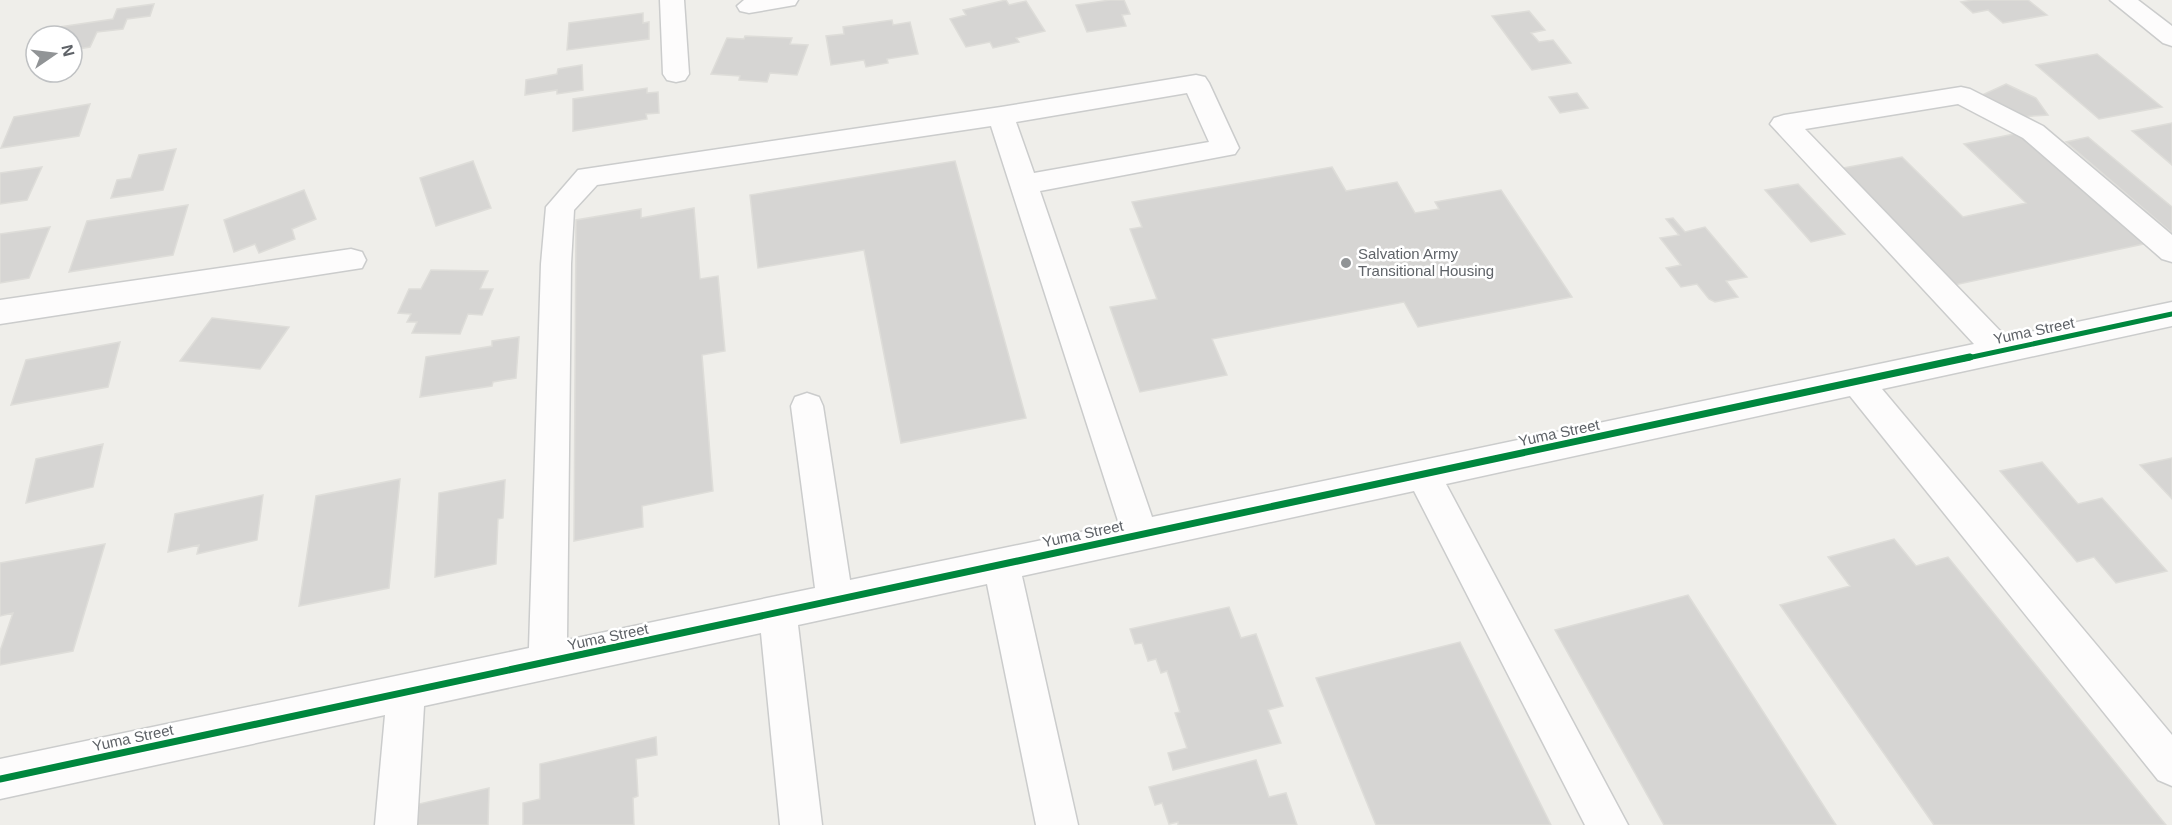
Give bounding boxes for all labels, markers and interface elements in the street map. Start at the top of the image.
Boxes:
north arrow [24,24,84,84]
text: N [58,43,78,58]
place label: Salvation Army Transitional Housing [1358,245,1494,279]
marker: Salvation Army Transitional Housing [1339,256,1353,270]
street label: Yuma Street [1992,313,2077,347]
street label: Yuma Street [1517,415,1602,449]
street label: Yuma Street [1041,516,1126,550]
street label: Yuma Street [566,619,651,653]
street label: Yuma Street [91,720,176,754]

